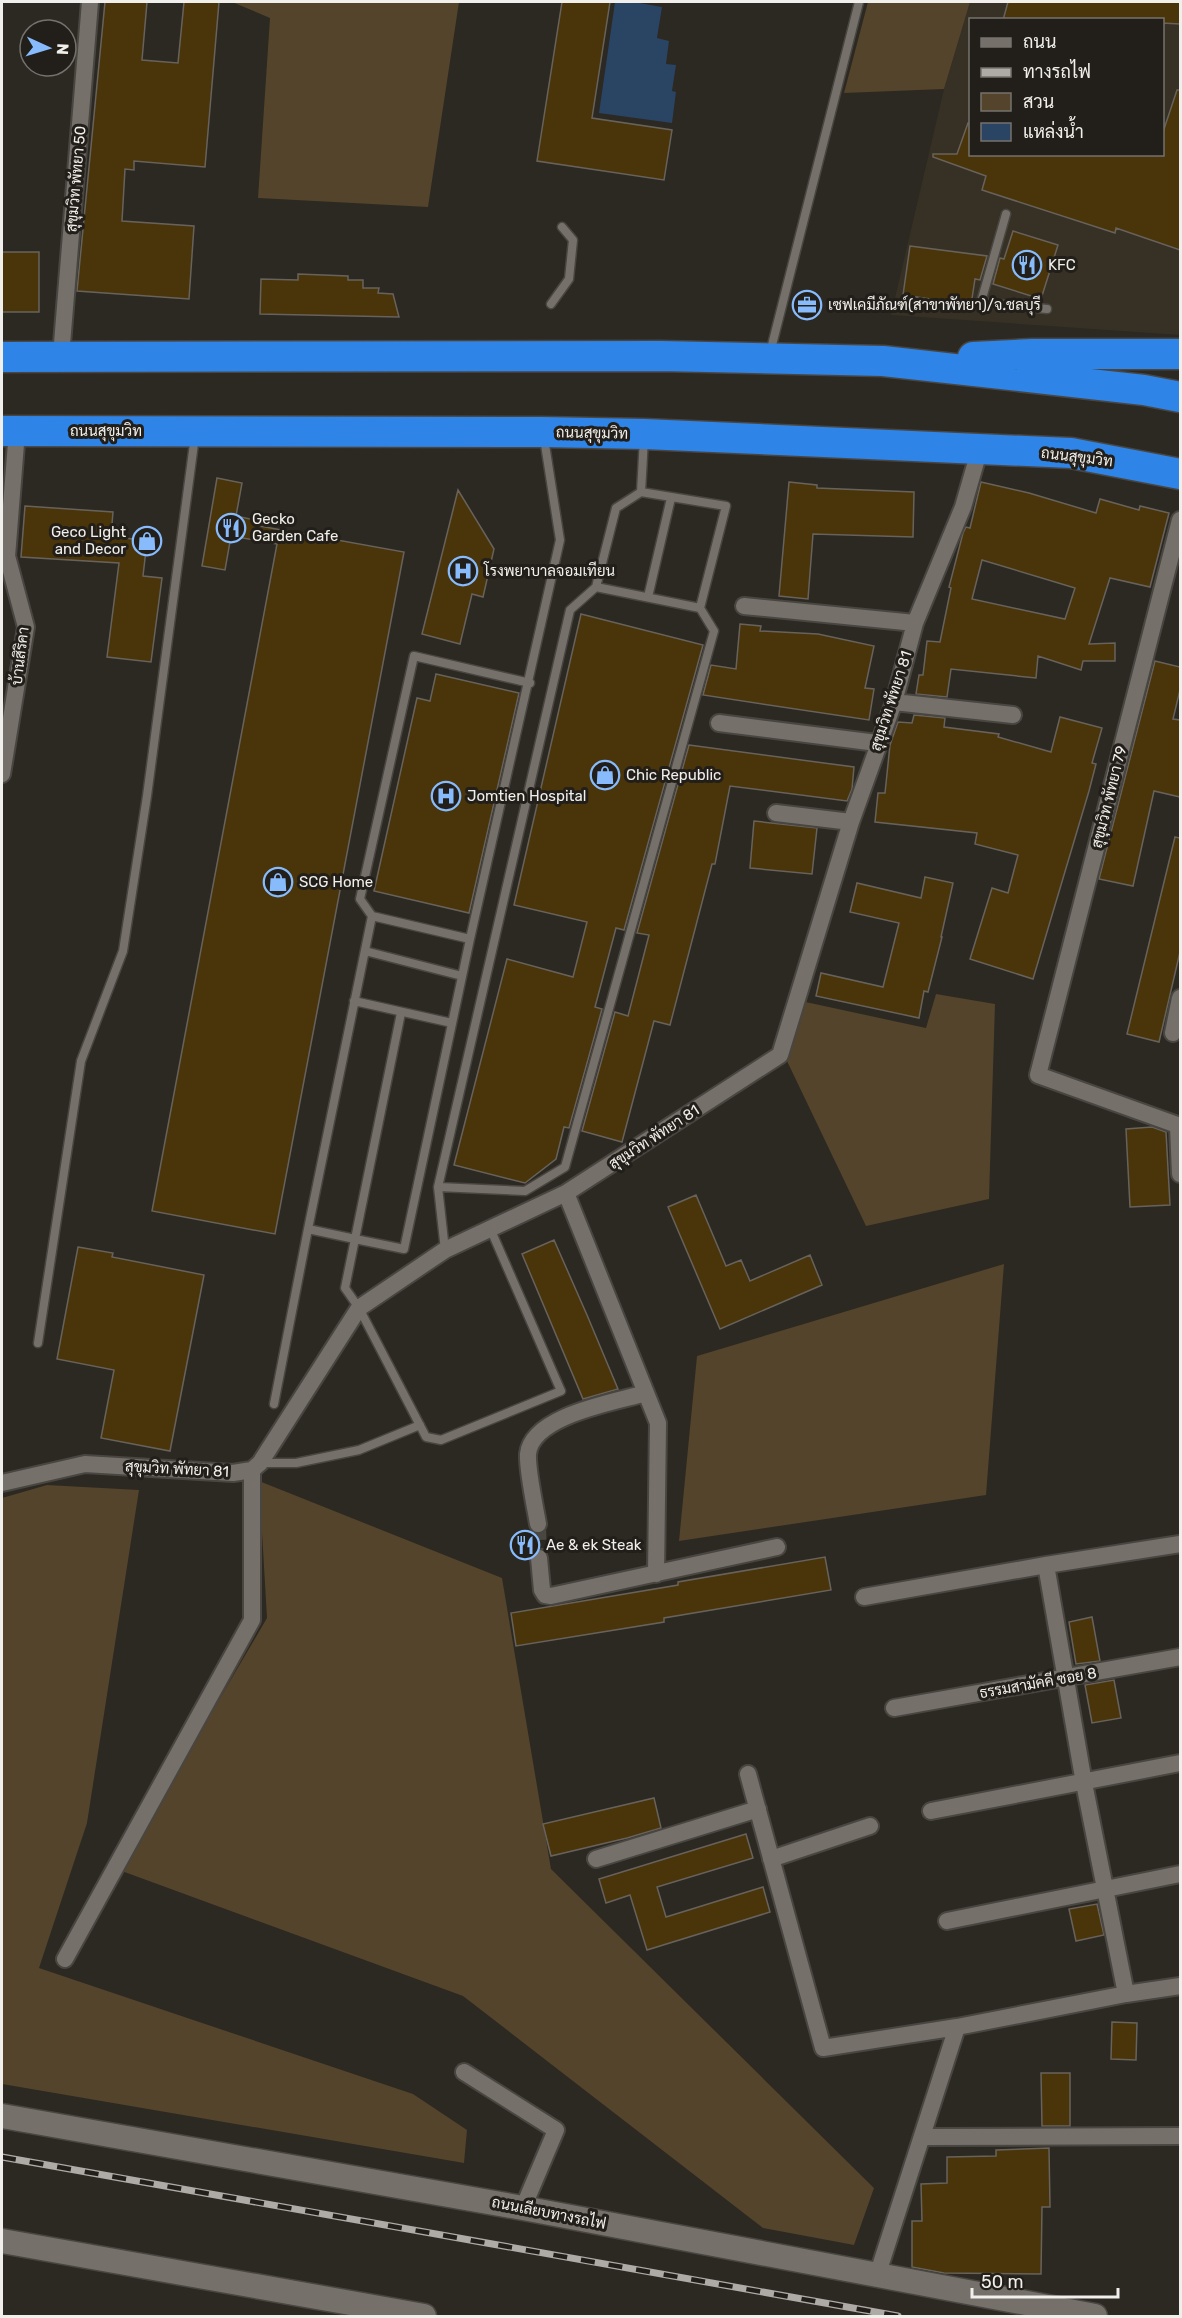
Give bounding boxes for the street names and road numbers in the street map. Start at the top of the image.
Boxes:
street label: สุขุมวิท พัทยา 50 [62,125,92,233]
street label: ถนนสุขุมวิท [70,422,142,442]
street label: ถนนสุขุมวิท [556,423,628,445]
street label: ถนนสุขุมวิท [1040,444,1114,472]
street label: บ้านสิริคา [6,626,33,686]
street label: สุขุมวิท พัทยา 81 [866,649,918,754]
street label: สุขุมวิท พัทยา 79 [1088,744,1132,851]
street label: สุขุมวิท พัทยา 81 [605,1101,704,1175]
street label: สุขุมวิท พัทยา 81 [124,1457,229,1483]
street label: ธรรมสามัคคี ซอย 8 [978,1663,1098,1702]
street label: ถนนเลียบทางรถไฟ [490,2192,608,2233]

